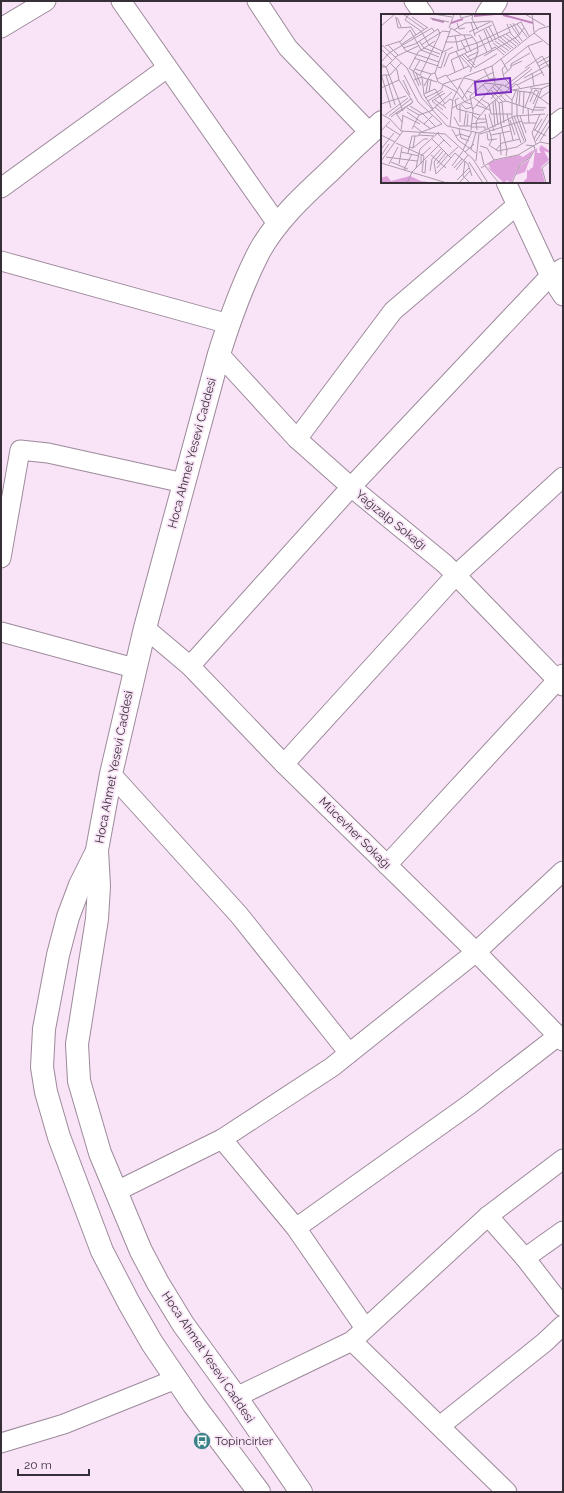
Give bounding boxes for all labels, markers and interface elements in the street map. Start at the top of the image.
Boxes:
inset map [381,14,550,183]
street label: Hoca Ahmet Yesevi Caddesi [165,376,219,530]
street label: Yağızalp Sokağı [353,487,429,553]
street label: Hoca Ahmet Yesevi Caddesi [92,690,136,844]
street label: Mücevher Sokağı [316,794,394,872]
street label: Hoca Ahmet Yesevi Caddesi [159,1289,257,1425]
bus stop icon: Topincirler [192,1431,212,1451]
place label: Topincirler [215,1434,274,1448]
scale bar [18,1451,89,1477]
text: 20 m [24,1458,52,1472]

